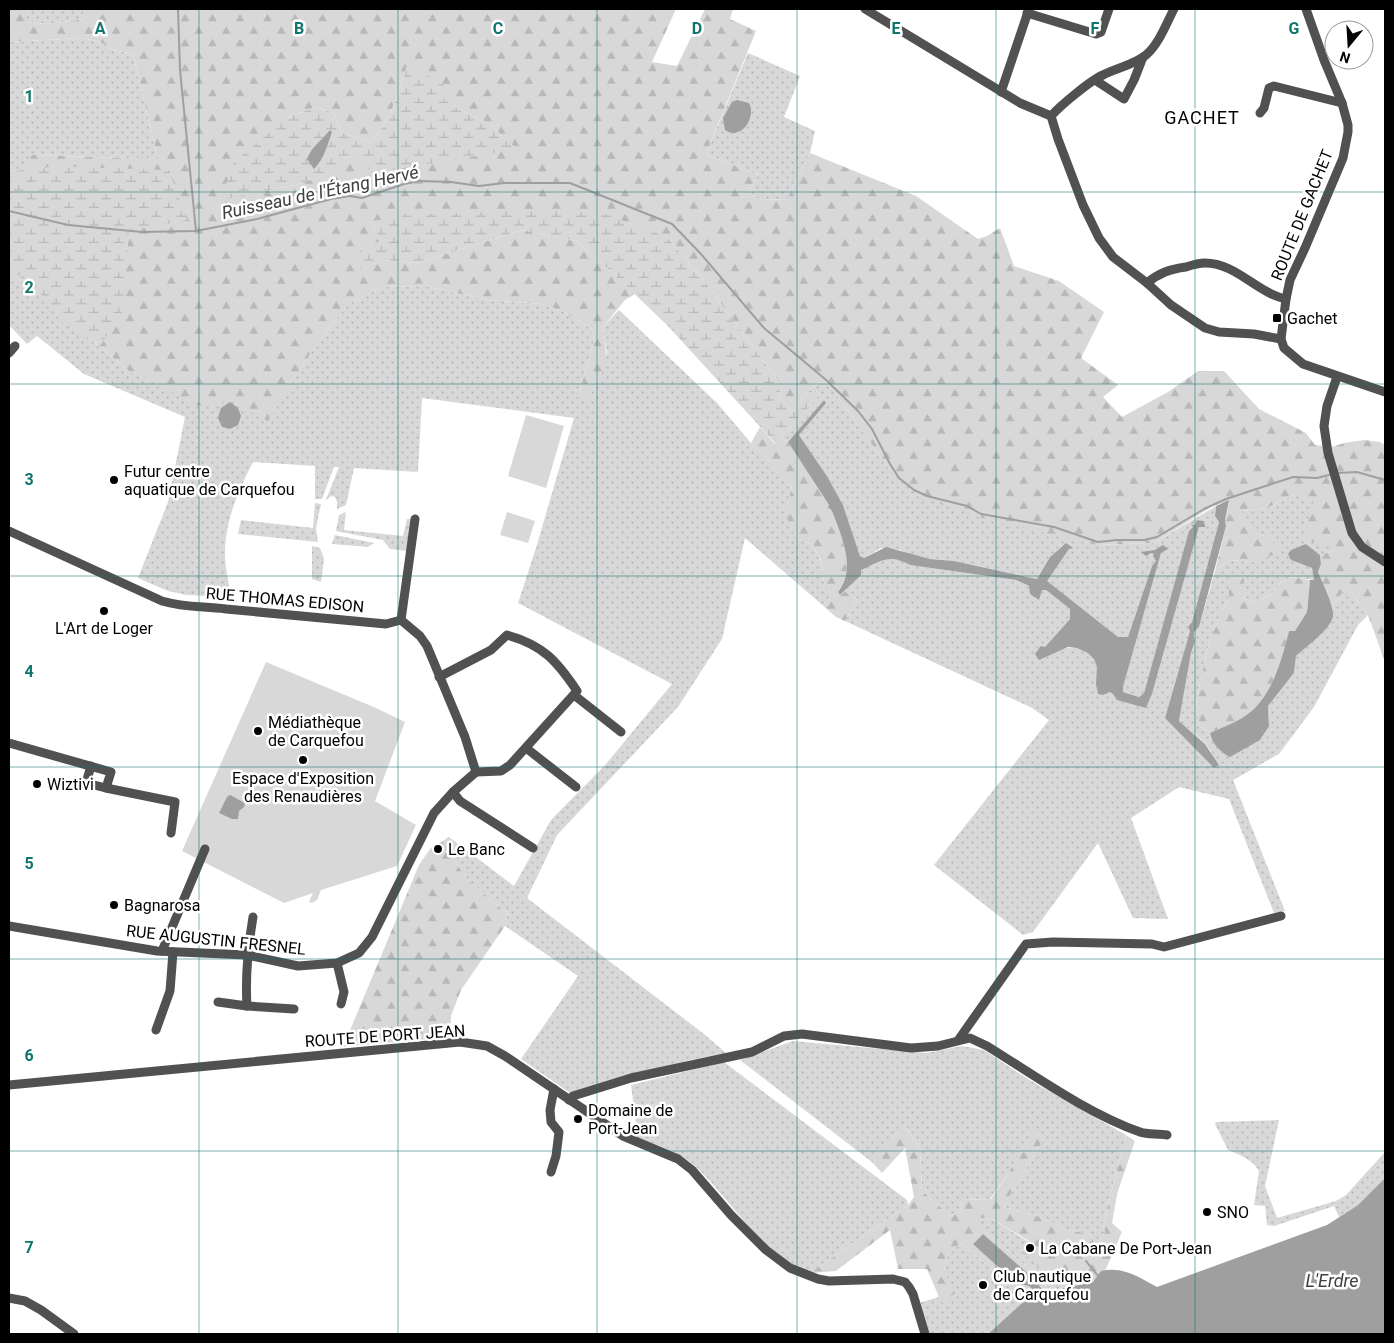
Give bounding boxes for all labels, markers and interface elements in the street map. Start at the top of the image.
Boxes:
text: A [95,19,106,38]
text: B [294,19,304,38]
text: C [493,19,503,38]
text: D [692,19,702,38]
text: E [892,19,901,38]
text: F [1091,19,1100,38]
text: G [1289,19,1300,38]
north arrow [1324,20,1374,70]
text: N [1338,48,1352,67]
text: 1 [24,87,34,106]
district label: GACHET [1164,107,1240,128]
street label: ROUTE DE GACHET [1267,146,1337,283]
water label: Ruisseau de l'Étang Hervé [220,161,420,223]
text: 2 [24,278,34,297]
place label: Gachet [1287,309,1338,328]
marker: Gachet [1271,312,1283,324]
place label: Futur centre aquatique de Carquefou [124,462,295,499]
text: 3 [24,470,34,489]
marker: Futur centre aquatique de Carquefou [108,474,120,486]
street label: RUE THOMAS EDISON [205,584,365,616]
marker: L'Art de Loger [98,605,110,617]
place label: L'Art de Loger [55,619,154,638]
text: 4 [24,662,34,681]
place label: Médiathèque de Carquefou [268,713,364,750]
marker: Médiathèque de Carquefou [252,725,264,737]
marker: Espace d'Exposition des Renaudières [297,754,309,766]
place label: Espace d'Exposition des Renaudières [232,769,374,806]
place label: Wiztivi [47,775,94,794]
marker: Wiztivi [31,778,43,790]
place label: Le Banc [448,840,505,859]
marker: Le Banc [432,843,444,855]
text: 5 [24,854,34,873]
place label: Bagnarosa [124,896,201,915]
marker: Bagnarosa [108,899,120,911]
street label: RUE AUGUSTIN FRESNEL [125,921,307,959]
street label: ROUTE DE PORT JEAN [304,1021,466,1051]
text: 6 [24,1046,34,1065]
place label: Domaine de Port-Jean [588,1101,673,1138]
marker: Domaine de Port-Jean [572,1113,584,1125]
place label: SNO [1217,1203,1249,1222]
marker: SNO [1201,1206,1213,1218]
text: 7 [24,1238,34,1257]
place label: La Cabane De Port-Jean [1040,1239,1212,1258]
marker: La Cabane De Port-Jean [1024,1242,1036,1254]
place label: Club nautique de Carquefou [993,1267,1091,1304]
water label: L'Erdre [1306,1270,1358,1291]
marker: Club nautique de Carquefou [977,1279,989,1291]

